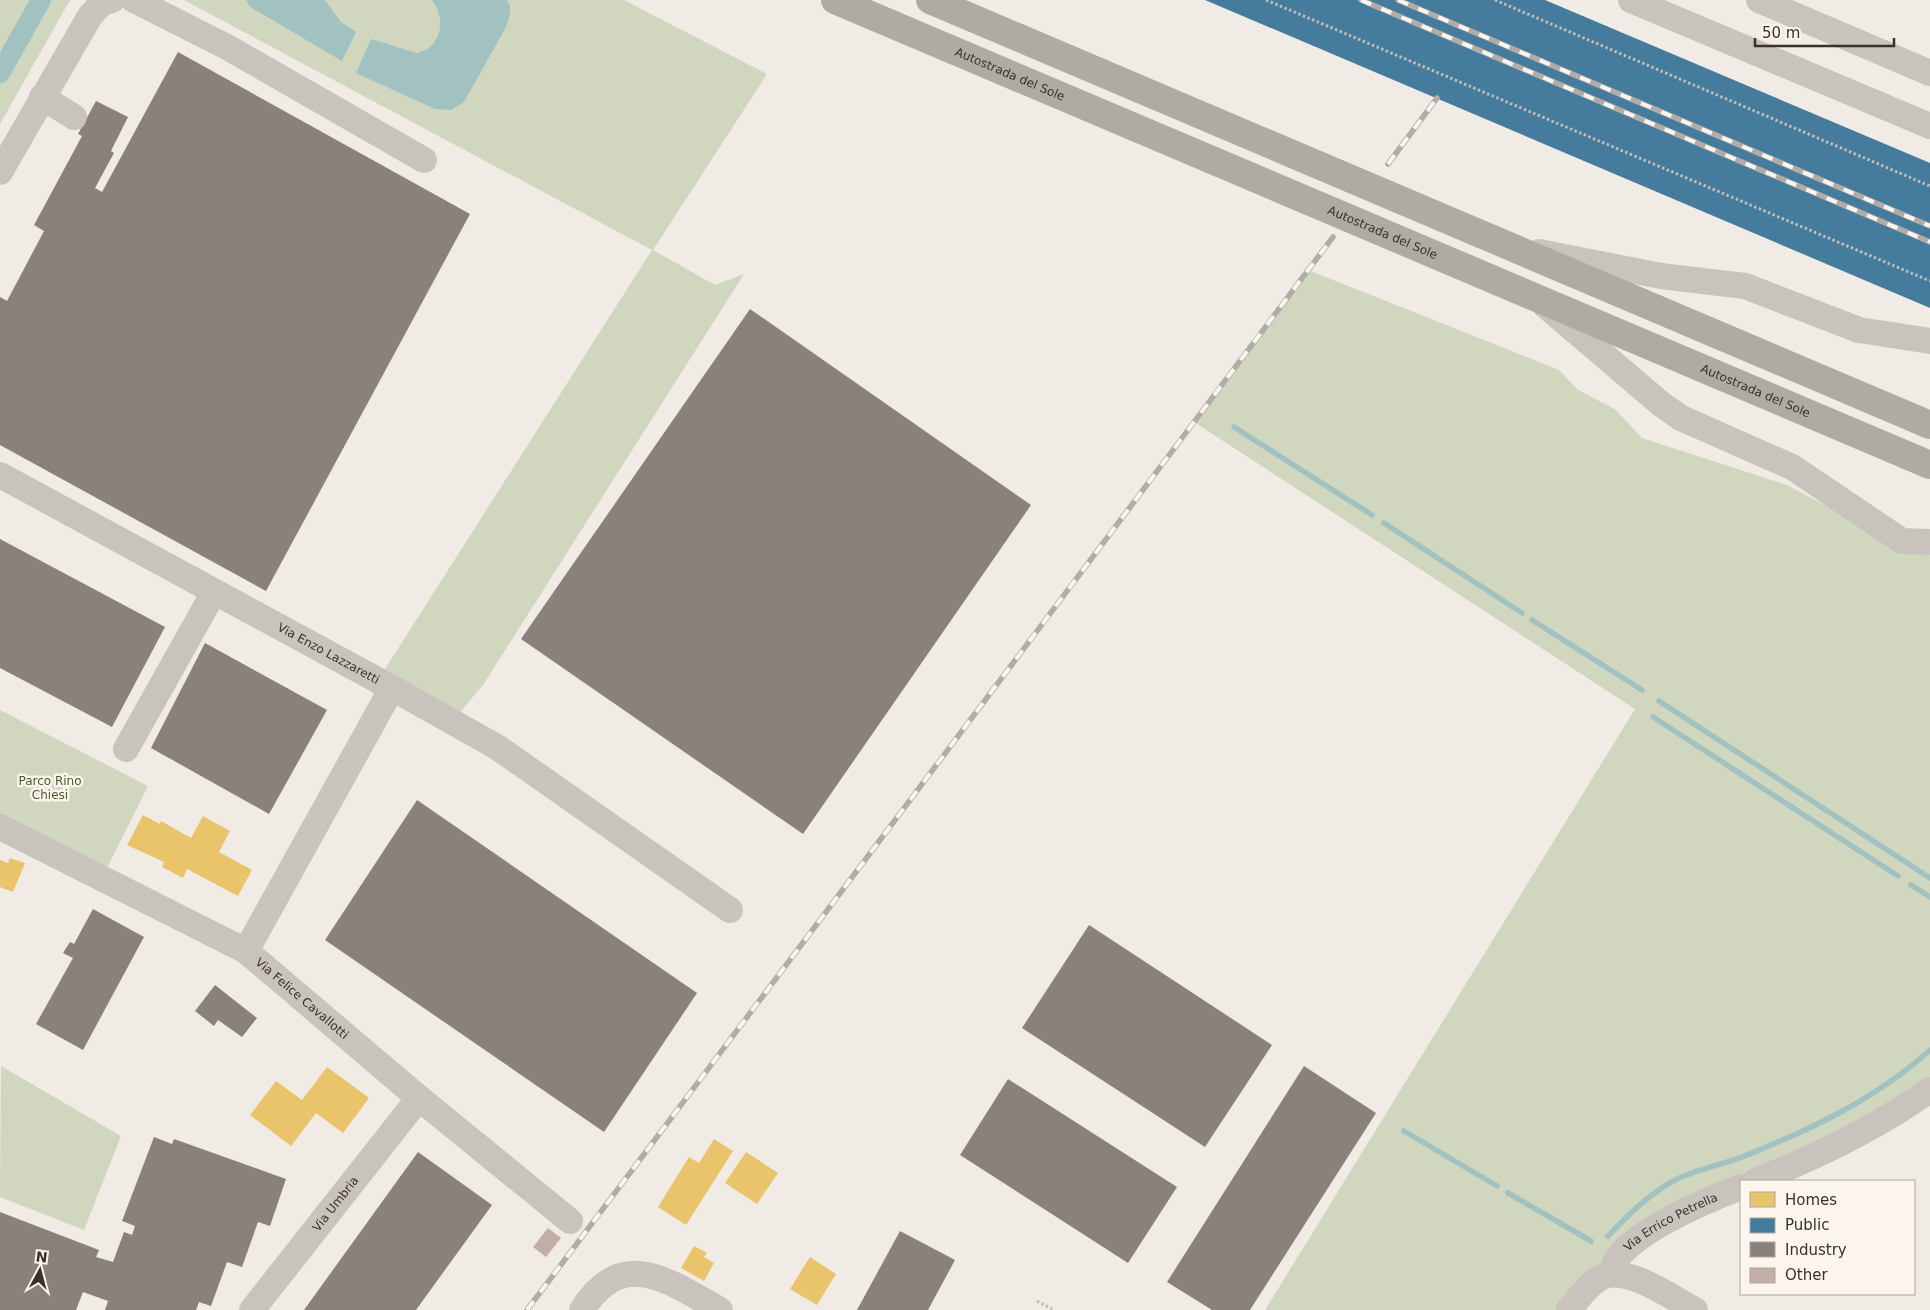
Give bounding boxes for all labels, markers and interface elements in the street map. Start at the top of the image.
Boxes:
scale bar [1755,15,1894,47]
text: 50 m [1762,24,1800,42]
street label: Autostrada del Sole [953,45,1067,104]
street label: Autostrada del Sole [1326,203,1440,262]
street label: Autostrada del Sole [1698,361,1812,420]
street label: Via Enzo Lazzaretti [275,620,382,687]
park label: Parco Rino Chiesi [18,774,82,802]
street label: Via Felice Cavallotti [253,955,351,1042]
street label: Via Umbria [310,1174,362,1234]
legend [1740,1180,1915,1295]
street label: Via Errico Petrella [1621,1190,1720,1254]
text: Homes [1785,1191,1837,1209]
text: Public [1785,1216,1829,1234]
text: Industry [1785,1241,1847,1259]
north arrow [15,1245,65,1295]
text: N [35,1248,48,1266]
text: Other [1785,1266,1828,1284]

